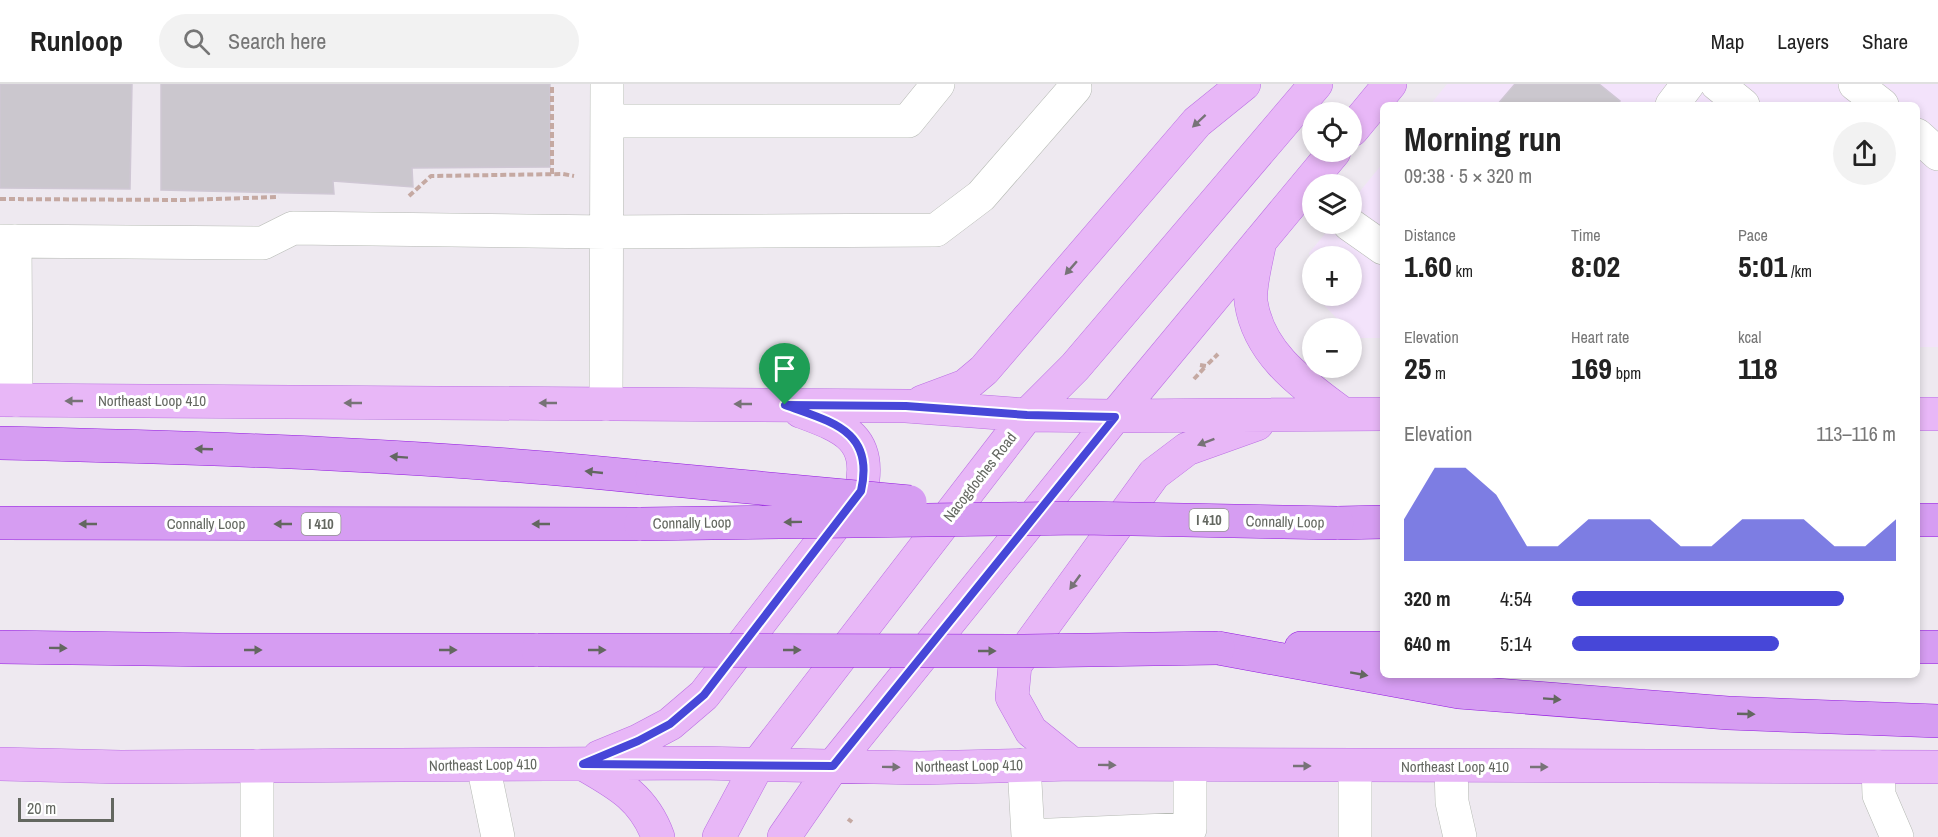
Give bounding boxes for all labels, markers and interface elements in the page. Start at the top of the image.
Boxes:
search box [159,14,579,68]
text: Runloop [30,22,123,60]
icon: search [180,25,213,58]
text: Search here [228,26,326,56]
text: Map [1711,27,1744,56]
text: Layers [1777,27,1829,56]
text: Share [1862,27,1908,56]
map controls [1302,102,1362,378]
button: locate [1302,102,1362,162]
one-way arrow [1191,114,1206,128]
text: Morning run [1404,117,1562,161]
button: share [1833,122,1896,185]
text: 09:38 · 5 × 320 m [1404,162,1532,189]
button: layers [1302,174,1362,234]
text: Distance [1404,224,1456,246]
text: Time [1571,224,1601,246]
text: Pace [1738,224,1768,246]
button: + [1302,246,1362,306]
text: 1.60 [1404,246,1452,286]
text: 8:02 [1571,246,1620,286]
text: 5:01 [1738,246,1787,286]
one-way arrow [1065,260,1078,275]
text: km [1452,260,1473,282]
text: /km [1787,260,1812,282]
button: − [1302,318,1362,378]
text: Elevation [1404,326,1459,348]
text: Heart rate [1571,326,1629,348]
text: kcal [1738,326,1761,348]
pin [759,343,810,405]
text: 25 [1404,348,1431,388]
text: 169 [1571,348,1612,388]
text: 118 [1738,348,1778,388]
icon: arrive [768,352,801,385]
text: m [1431,362,1446,384]
text: bpm [1612,362,1641,384]
street label: Northeast Loop 410 [98,390,206,411]
one-way arrow [64,396,83,406]
one-way arrow [343,398,362,408]
one-way arrow [538,398,557,408]
one-way arrow [733,400,752,409]
text: Elevation [1404,420,1472,447]
text: 113–116 m [1816,420,1896,447]
street label: Nacogdoches Road [938,428,1021,526]
one-way arrow [1197,438,1215,447]
one-way arrow [195,444,214,453]
one-way arrow [390,453,409,462]
one-way arrow [584,467,603,477]
road number: I 410 [1190,509,1228,531]
street label: Connally Loop [1246,510,1325,533]
street label: Connally Loop [652,511,732,534]
street label: Connally Loop [167,513,245,534]
road number: I 410 [302,513,340,535]
one-way arrow [783,517,802,527]
one-way arrow [78,519,97,529]
one-way arrow [273,519,292,529]
one-way arrow [531,519,550,529]
one-way arrow [1070,574,1082,589]
text: 320 m [1404,585,1451,612]
text: 4:54 [1500,585,1532,612]
text: 640 m [1404,630,1451,657]
text: 5:14 [1500,630,1532,657]
one-way arrow [49,643,68,653]
one-way arrow [244,645,263,655]
one-way arrow [439,645,458,655]
one-way arrow [587,645,606,655]
one-way arrow [782,645,801,655]
one-way arrow [977,646,996,656]
one-way arrow [1349,670,1368,679]
one-way arrow [1542,695,1561,704]
one-way arrow [1737,709,1756,718]
street label: Northeast Loop 410 [429,753,537,776]
street label: Northeast Loop 410 [915,754,1023,777]
street label: Northeast Loop 410 [1401,756,1509,777]
one-way arrow [1098,760,1117,769]
one-way arrow [1293,761,1312,771]
one-way arrow [882,762,901,772]
one-way arrow [1530,762,1549,772]
scale bar [18,795,114,822]
text: 20 m [27,797,56,819]

